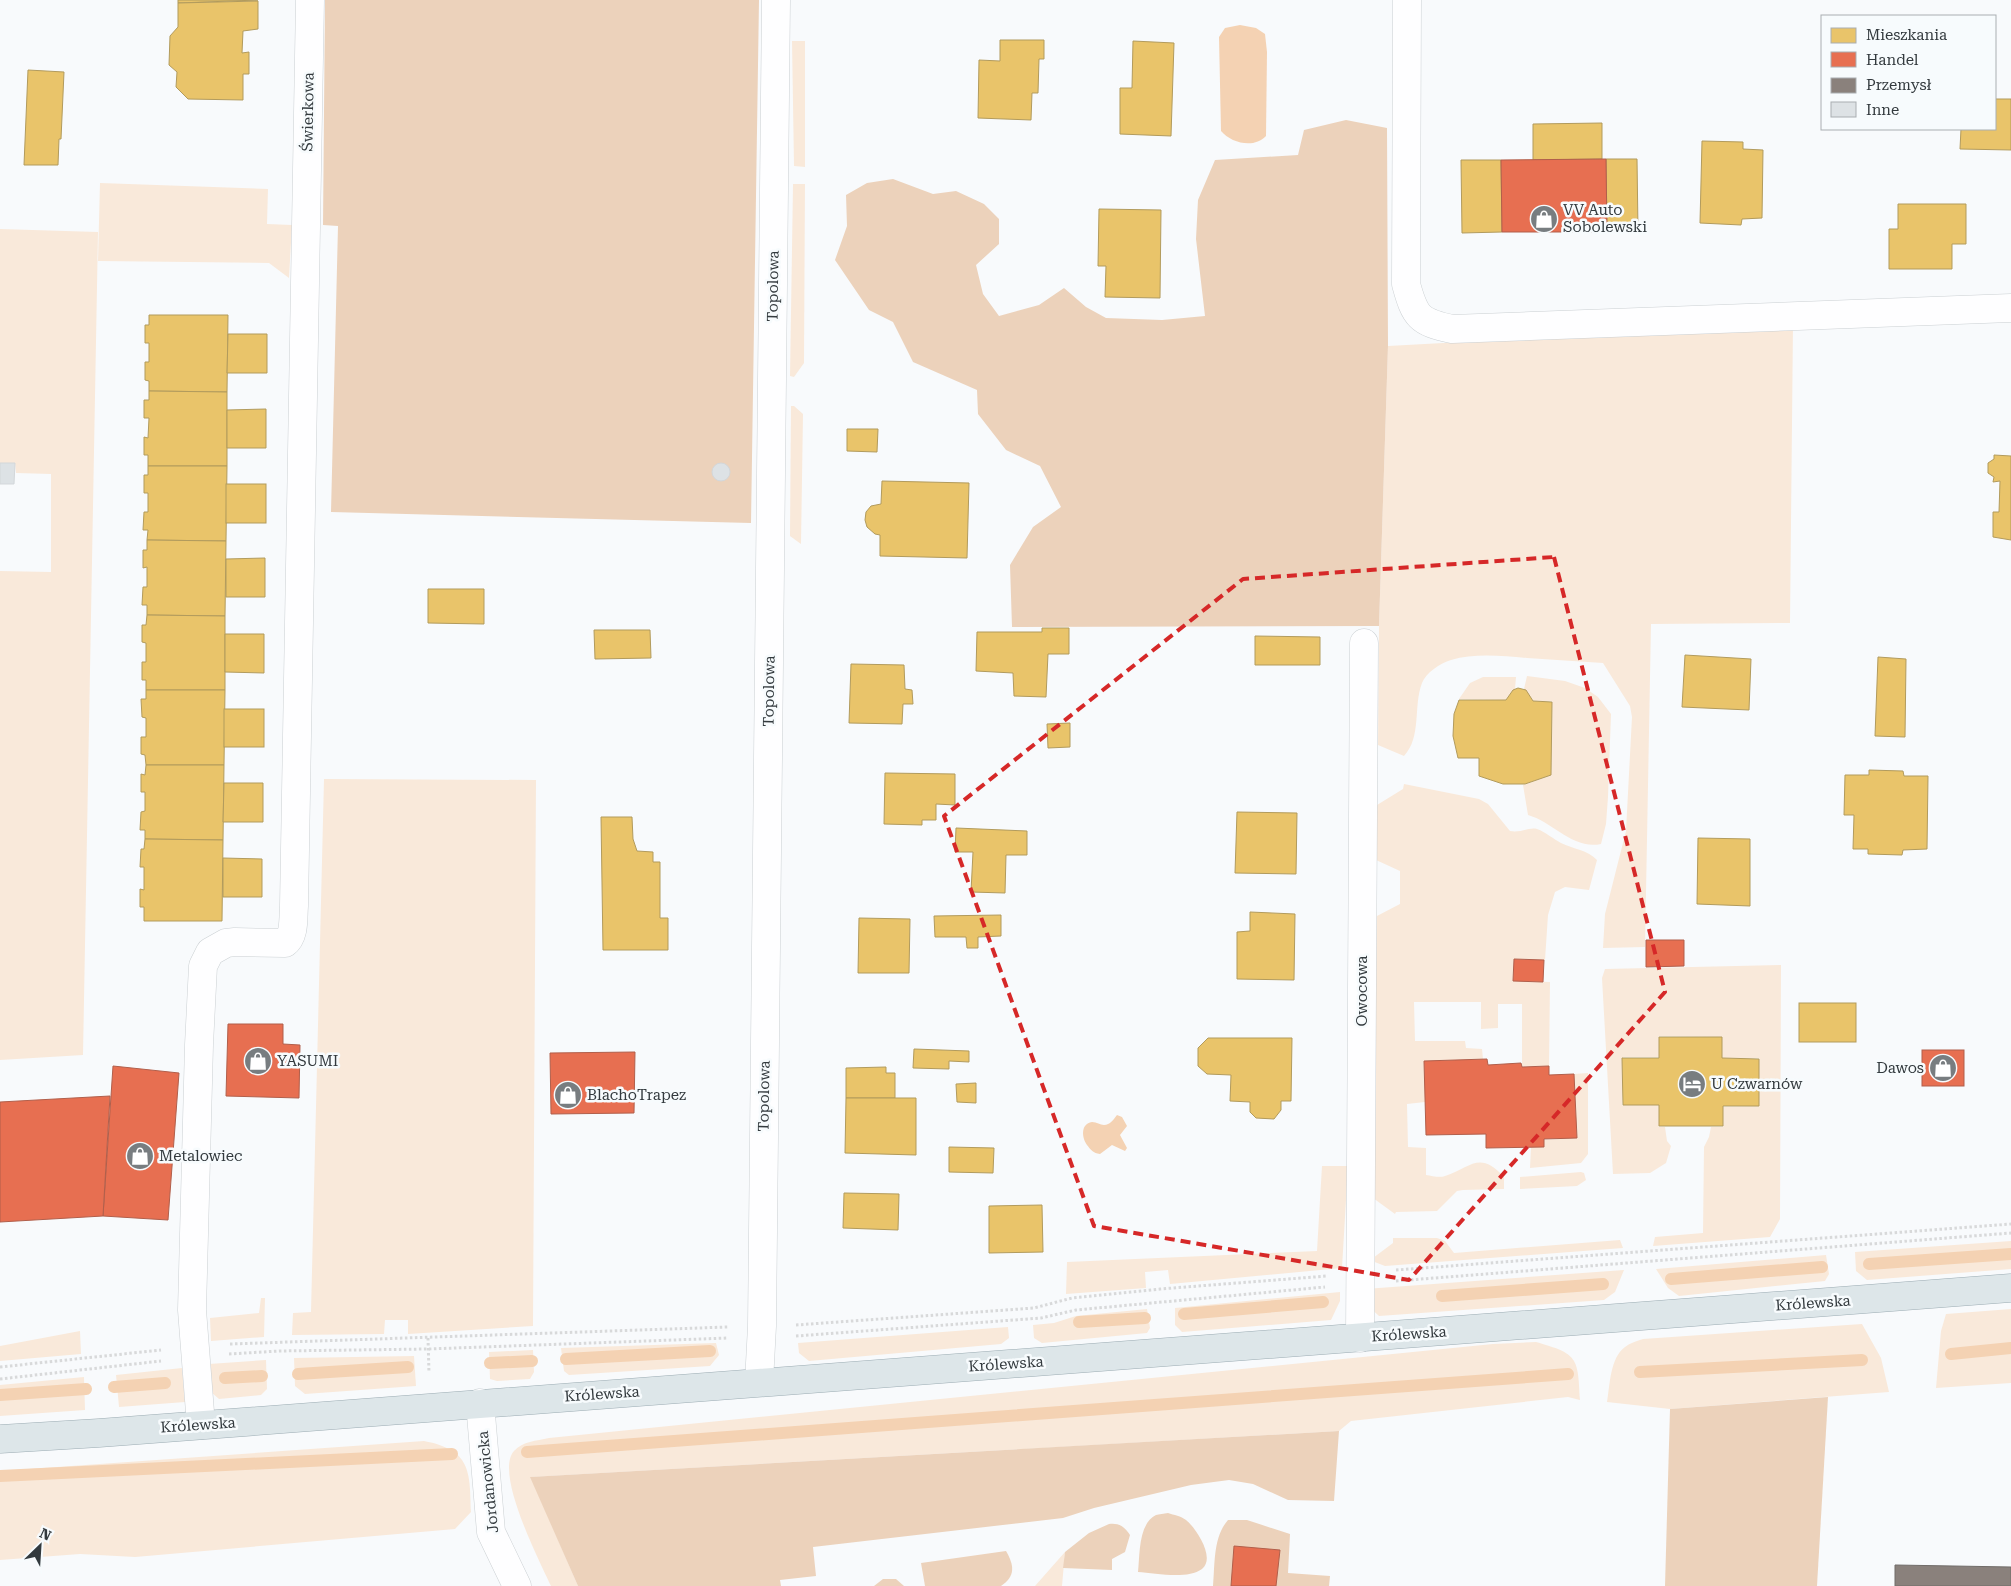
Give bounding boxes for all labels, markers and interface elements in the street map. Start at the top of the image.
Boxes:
legend [1821,15,1996,130]
text: Mieszkania [1866,26,1947,44]
text: Handel [1866,51,1919,69]
street label: Świerkowa [297,72,318,152]
text: Przemysł [1866,76,1932,94]
text: Inne [1866,101,1899,119]
place label: VV Auto Sobolewski [1563,201,1647,236]
shop icon: VV Auto Sobolewski [1529,204,1559,234]
street label: Topolowa [763,250,783,322]
street label: Topolowa [759,655,779,727]
street label: Owocowa [1353,956,1371,1026]
shop icon: YASUMI [243,1046,273,1076]
place label: YASUMI [277,1052,338,1070]
shop icon: Dawos [1928,1053,1958,1083]
place label: Dawos [1876,1059,1924,1077]
street label: Topolowa [754,1060,774,1132]
hotel icon: U Czwarnów [1677,1069,1707,1099]
place label: U Czwarnów [1711,1075,1803,1093]
shop icon: BlachoTrapez [553,1080,583,1110]
place label: BlachoTrapez [587,1086,686,1104]
shop icon: Metalowiec [125,1141,155,1171]
place label: Metalowiec [159,1147,242,1165]
street label: Królewska [1775,1291,1851,1315]
street label: Królewska [1371,1322,1447,1346]
street label: Królewska [968,1352,1044,1376]
street label: Królewska [564,1382,640,1406]
street label: Królewska [160,1413,236,1437]
street label: Jordanowicka [474,1430,502,1534]
north arrow [15,1521,65,1571]
text: N [37,1525,54,1544]

